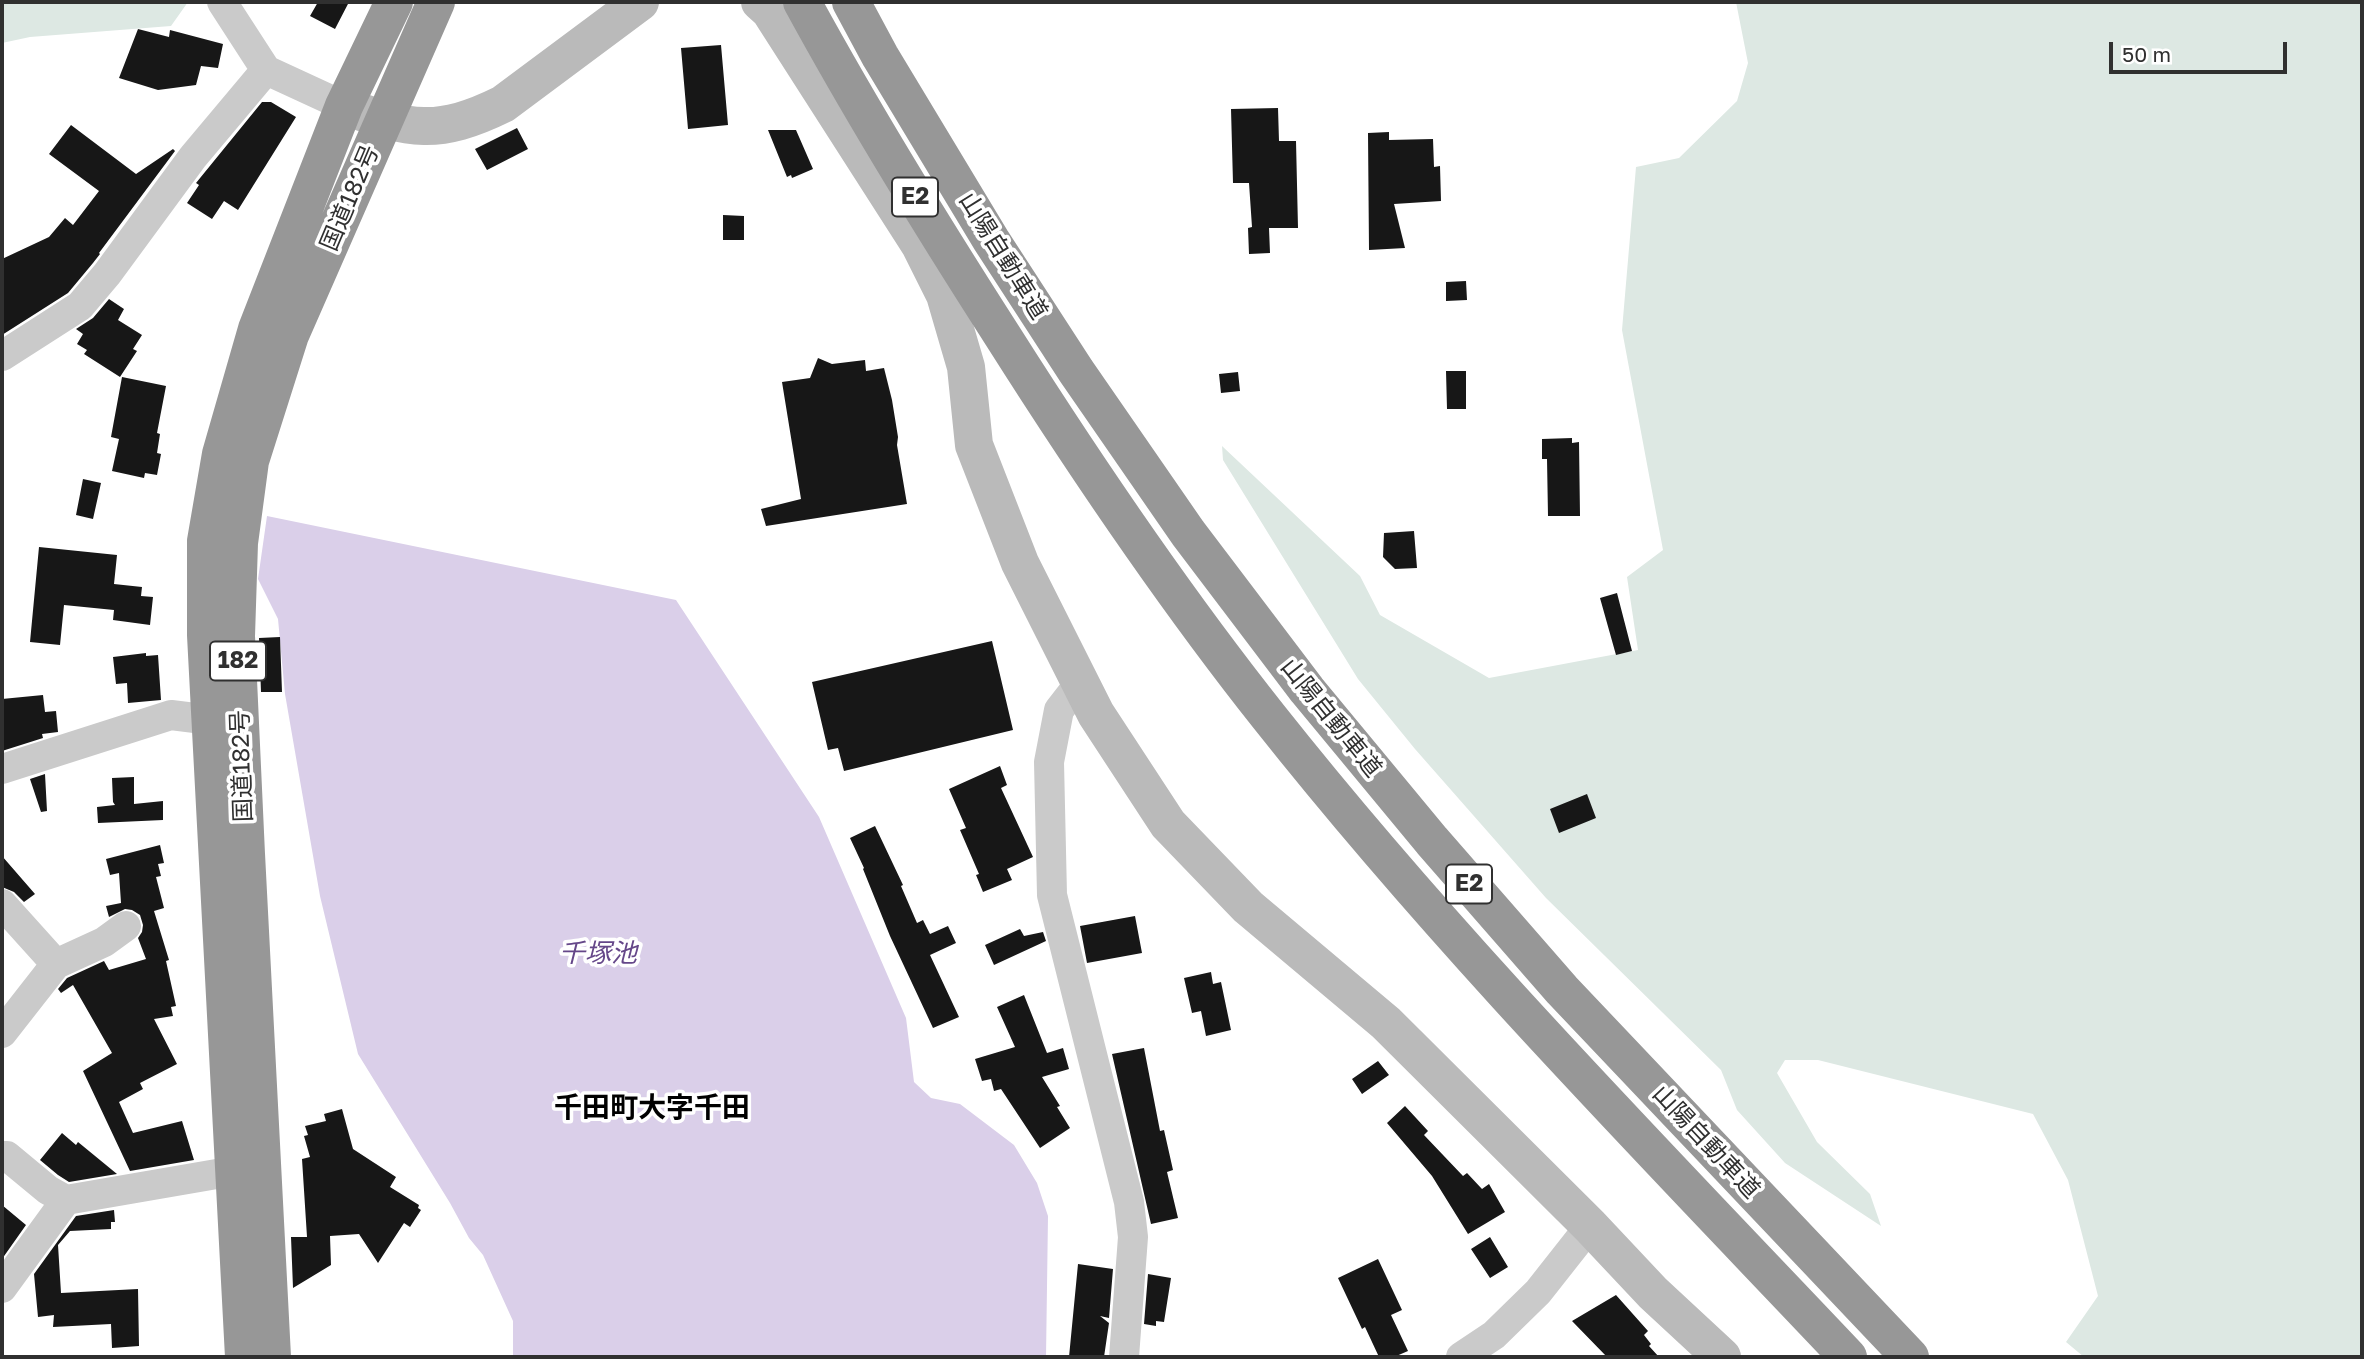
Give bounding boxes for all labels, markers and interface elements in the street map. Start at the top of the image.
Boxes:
scale bar [2112,28,2290,72]
text: 50 m [2122,41,2171,67]
street label: 国道182号 [315,141,385,255]
road number: E2 [892,178,938,216]
street label: 山陽自動車道 [953,187,1053,325]
road number: 182 [210,642,266,680]
street label: 山陽自動車道 [1274,653,1388,783]
street label: 国道182号 [226,709,258,823]
road number: E2 [1446,864,1492,904]
water label: 千塚池 [559,938,637,970]
street label: 山陽自動車道 [1646,1080,1766,1204]
district label: 千田町大字千田 [554,1091,750,1125]

